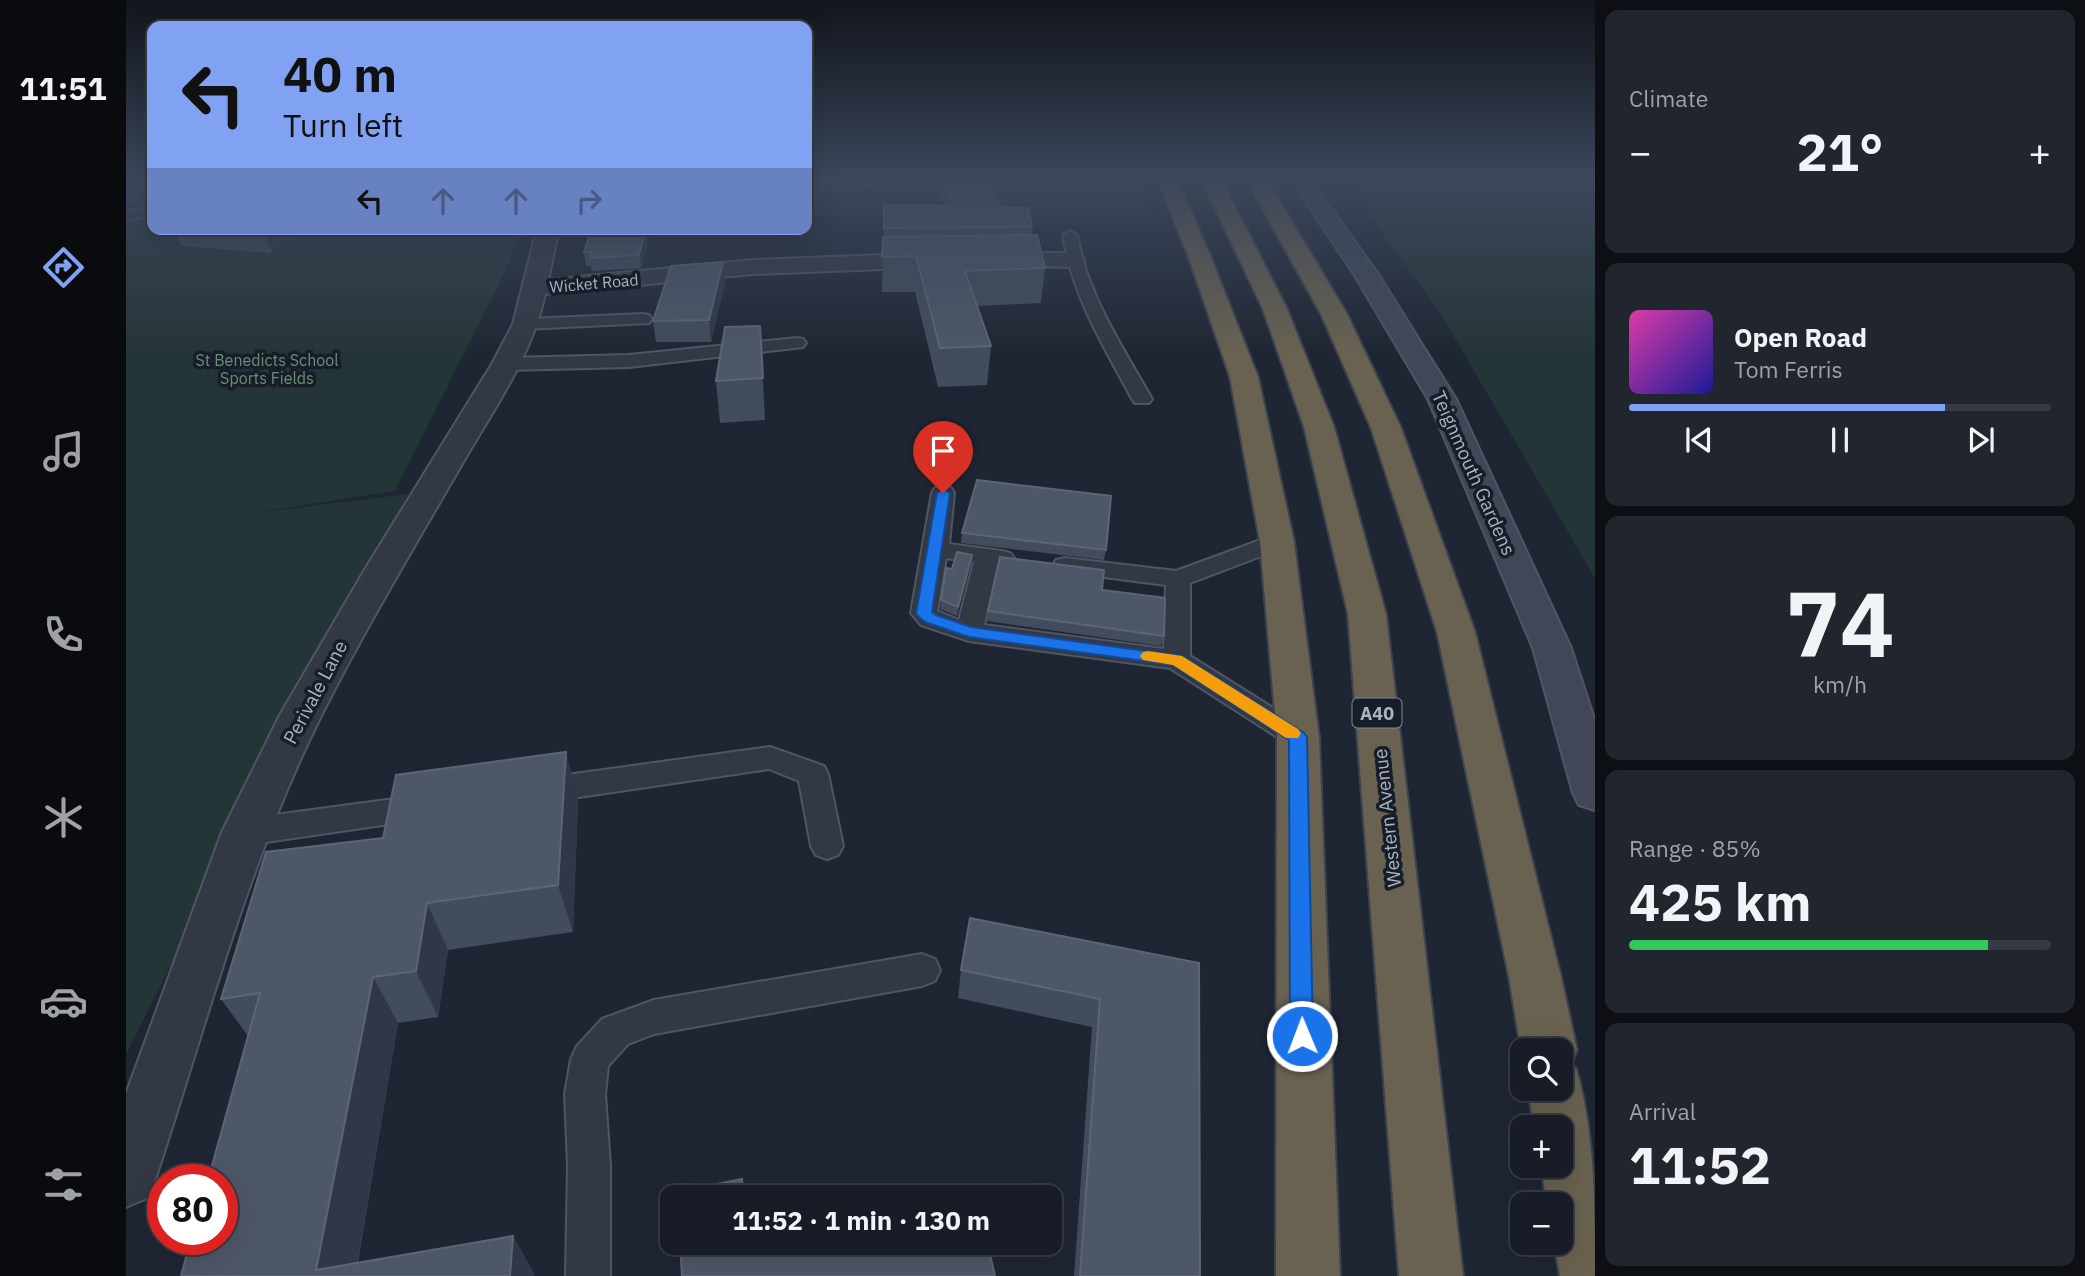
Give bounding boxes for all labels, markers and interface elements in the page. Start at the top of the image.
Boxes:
text: 40 m [283,42,397,105]
icon: left [168,49,259,140]
text: 11:51 [19,67,107,109]
text: Climate [1629,83,1708,113]
text: Turn left [283,104,403,146]
text: 21° [1797,118,1883,185]
text: − [1629,127,1652,176]
text: + [2028,127,2051,176]
icon: left [351,182,389,220]
icon: ahead [424,182,462,220]
icon: ahead [497,182,535,220]
icon: right [570,182,608,220]
icon: directions [39,243,88,292]
street label: Wicket Road [549,269,639,297]
text: Open Road [1734,320,1867,354]
park label: St Benedicts School Sports Fields [195,350,339,388]
text: Tom Ferris [1734,354,1843,384]
street label: Teignmouth Gardens [1427,387,1521,559]
pin [913,421,973,493]
icon: previous [1680,421,1718,459]
icon: pause [1821,421,1859,459]
icon: next [1962,421,2000,459]
icon: music [39,427,88,476]
icon: arrive [924,432,962,470]
text: 74 [1785,564,1895,682]
icon: phone [39,610,88,659]
street label: Perivale Lane [278,636,352,748]
text: km/h [1813,669,1867,699]
road number: A40 [1352,698,1402,728]
street label: Western Avenue [1368,748,1406,888]
icon: climate [39,793,88,842]
text: Range · 85% [1629,833,1761,863]
text: 425 km [1629,868,1811,935]
icon: car [39,977,88,1026]
position arrow [1265,999,1339,1073]
map controls [1510,1038,1573,1255]
button: search [1510,1038,1573,1101]
text: Arrival [1629,1096,1696,1126]
button: + [1510,1115,1573,1178]
text: 11:52 [1629,1131,1771,1198]
icon: filters [39,1160,88,1209]
speed limit sign: 80 [147,1164,238,1255]
button: − [1510,1192,1573,1255]
text: 11:52 · 1 min · 130 m [732,1203,990,1237]

